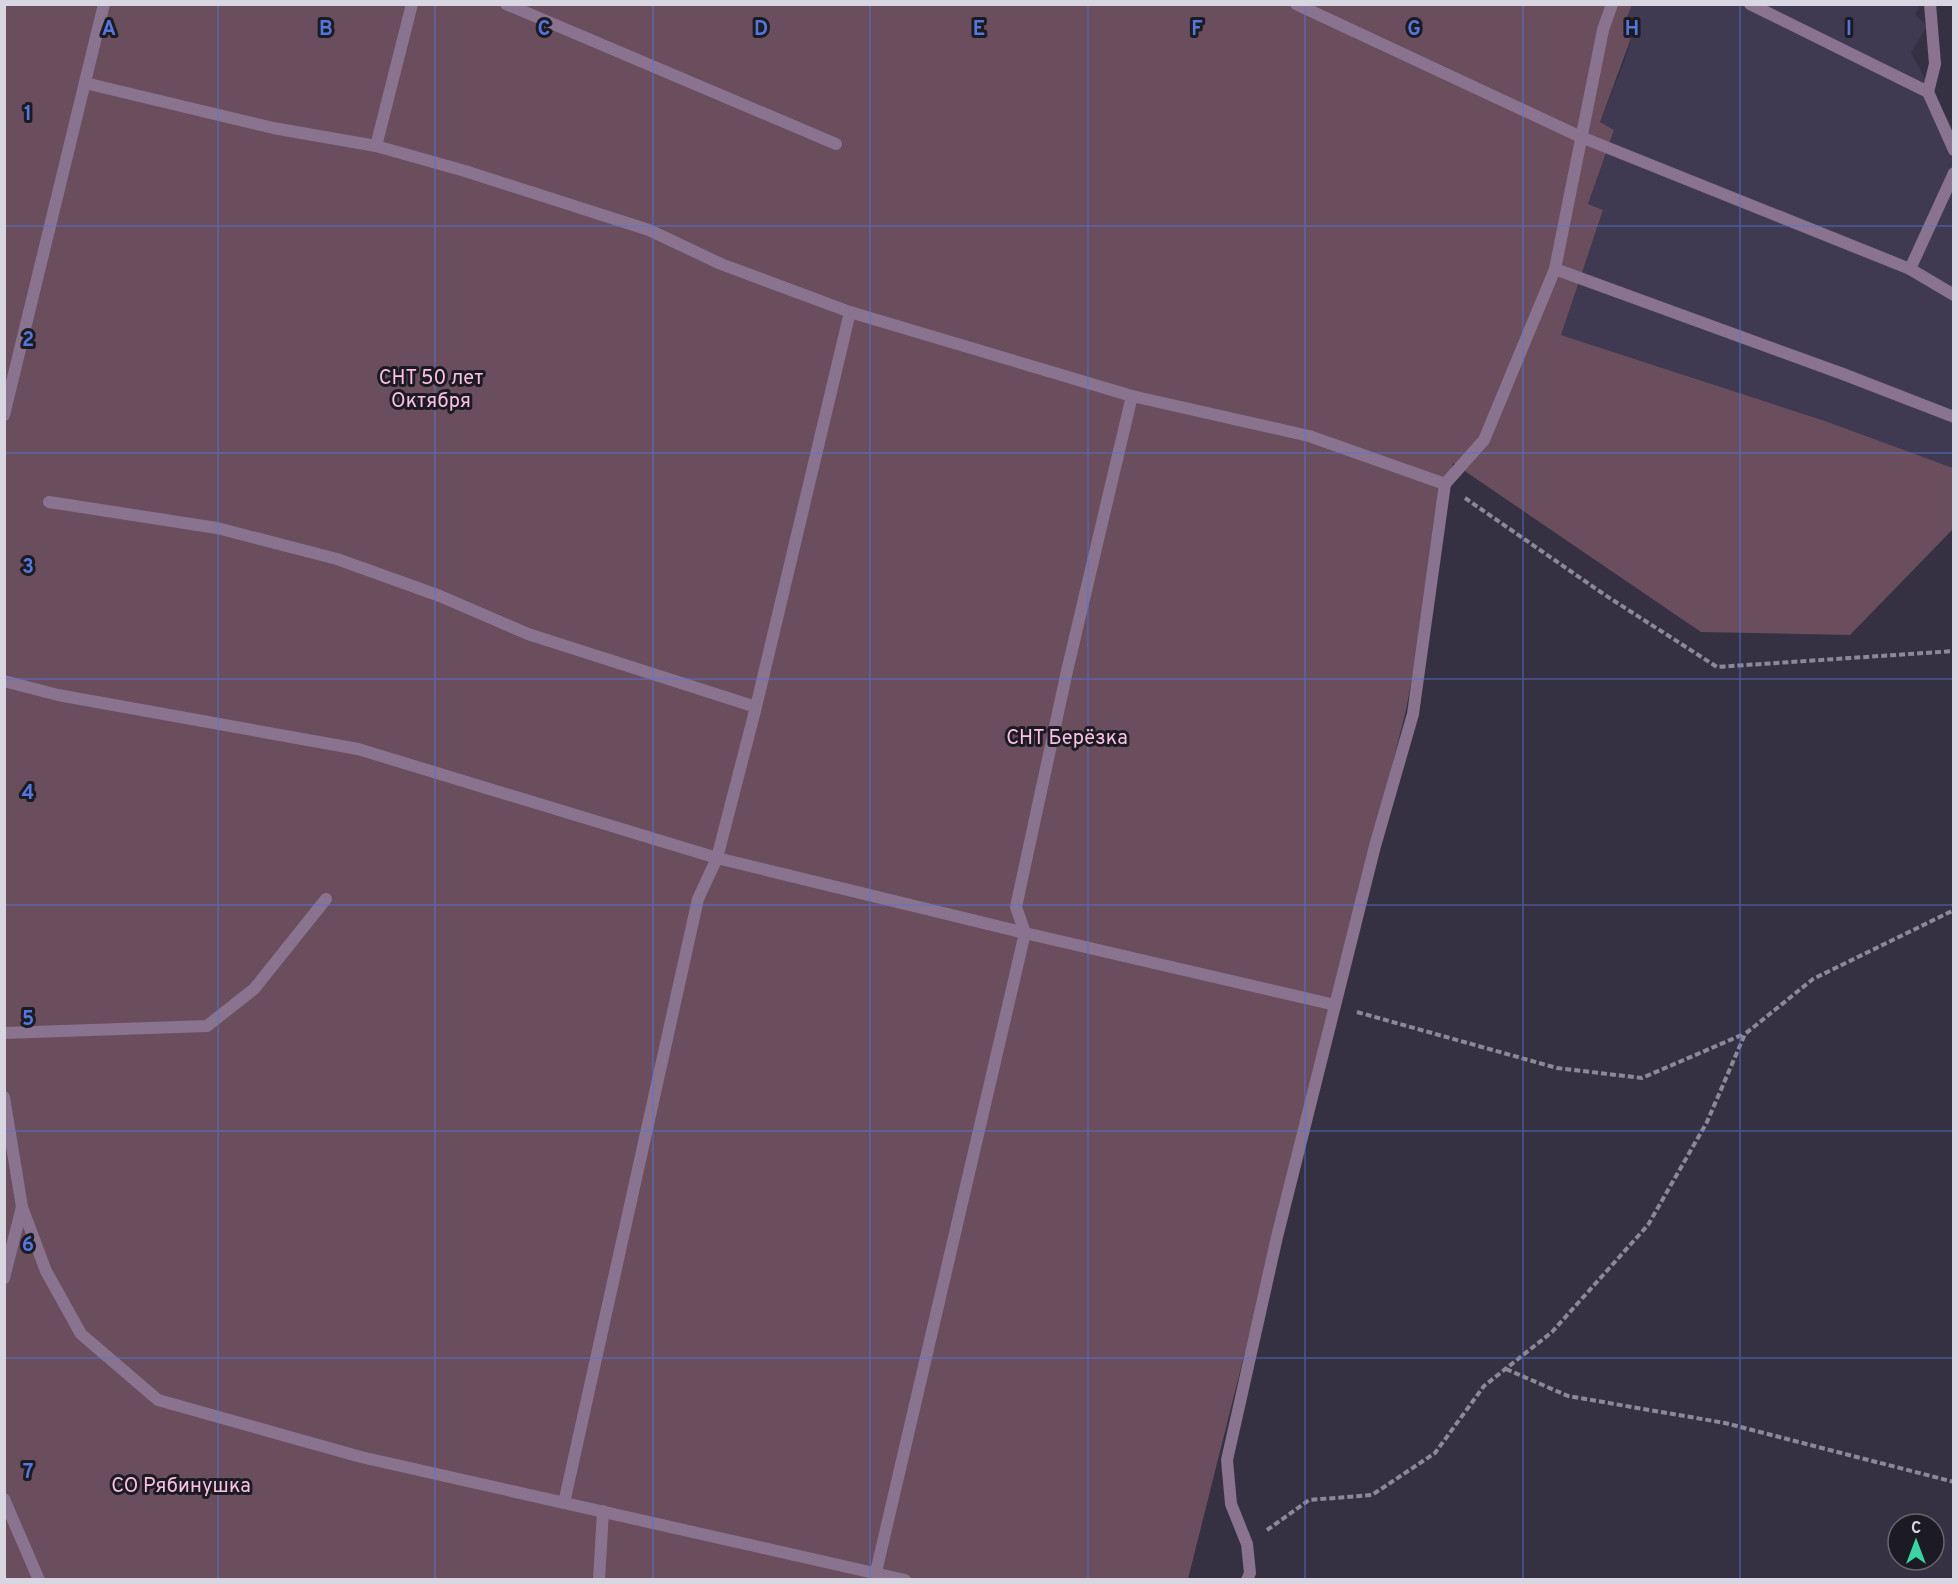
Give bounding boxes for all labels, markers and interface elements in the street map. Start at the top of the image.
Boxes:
text: A [102,17,116,43]
text: B [319,17,333,43]
text: C [538,17,550,43]
text: D [754,17,768,43]
text: E [973,17,985,43]
text: F [1191,17,1203,43]
text: G [1407,17,1421,43]
text: H [1625,17,1639,43]
text: I [1846,17,1852,43]
text: 1 [24,102,32,128]
text: 2 [22,328,34,354]
park label: СНТ 50 лет Октября [379,366,483,415]
text: 3 [22,555,34,581]
park label: СНТ Берёзка [1006,726,1128,752]
text: 4 [22,781,34,807]
text: 5 [22,1007,34,1033]
text: 6 [22,1233,34,1259]
text: 7 [23,1460,33,1486]
park label: СО Рябинушка [111,1474,251,1500]
north arrow [1886,1512,1946,1572]
text: С [1911,1519,1921,1539]

